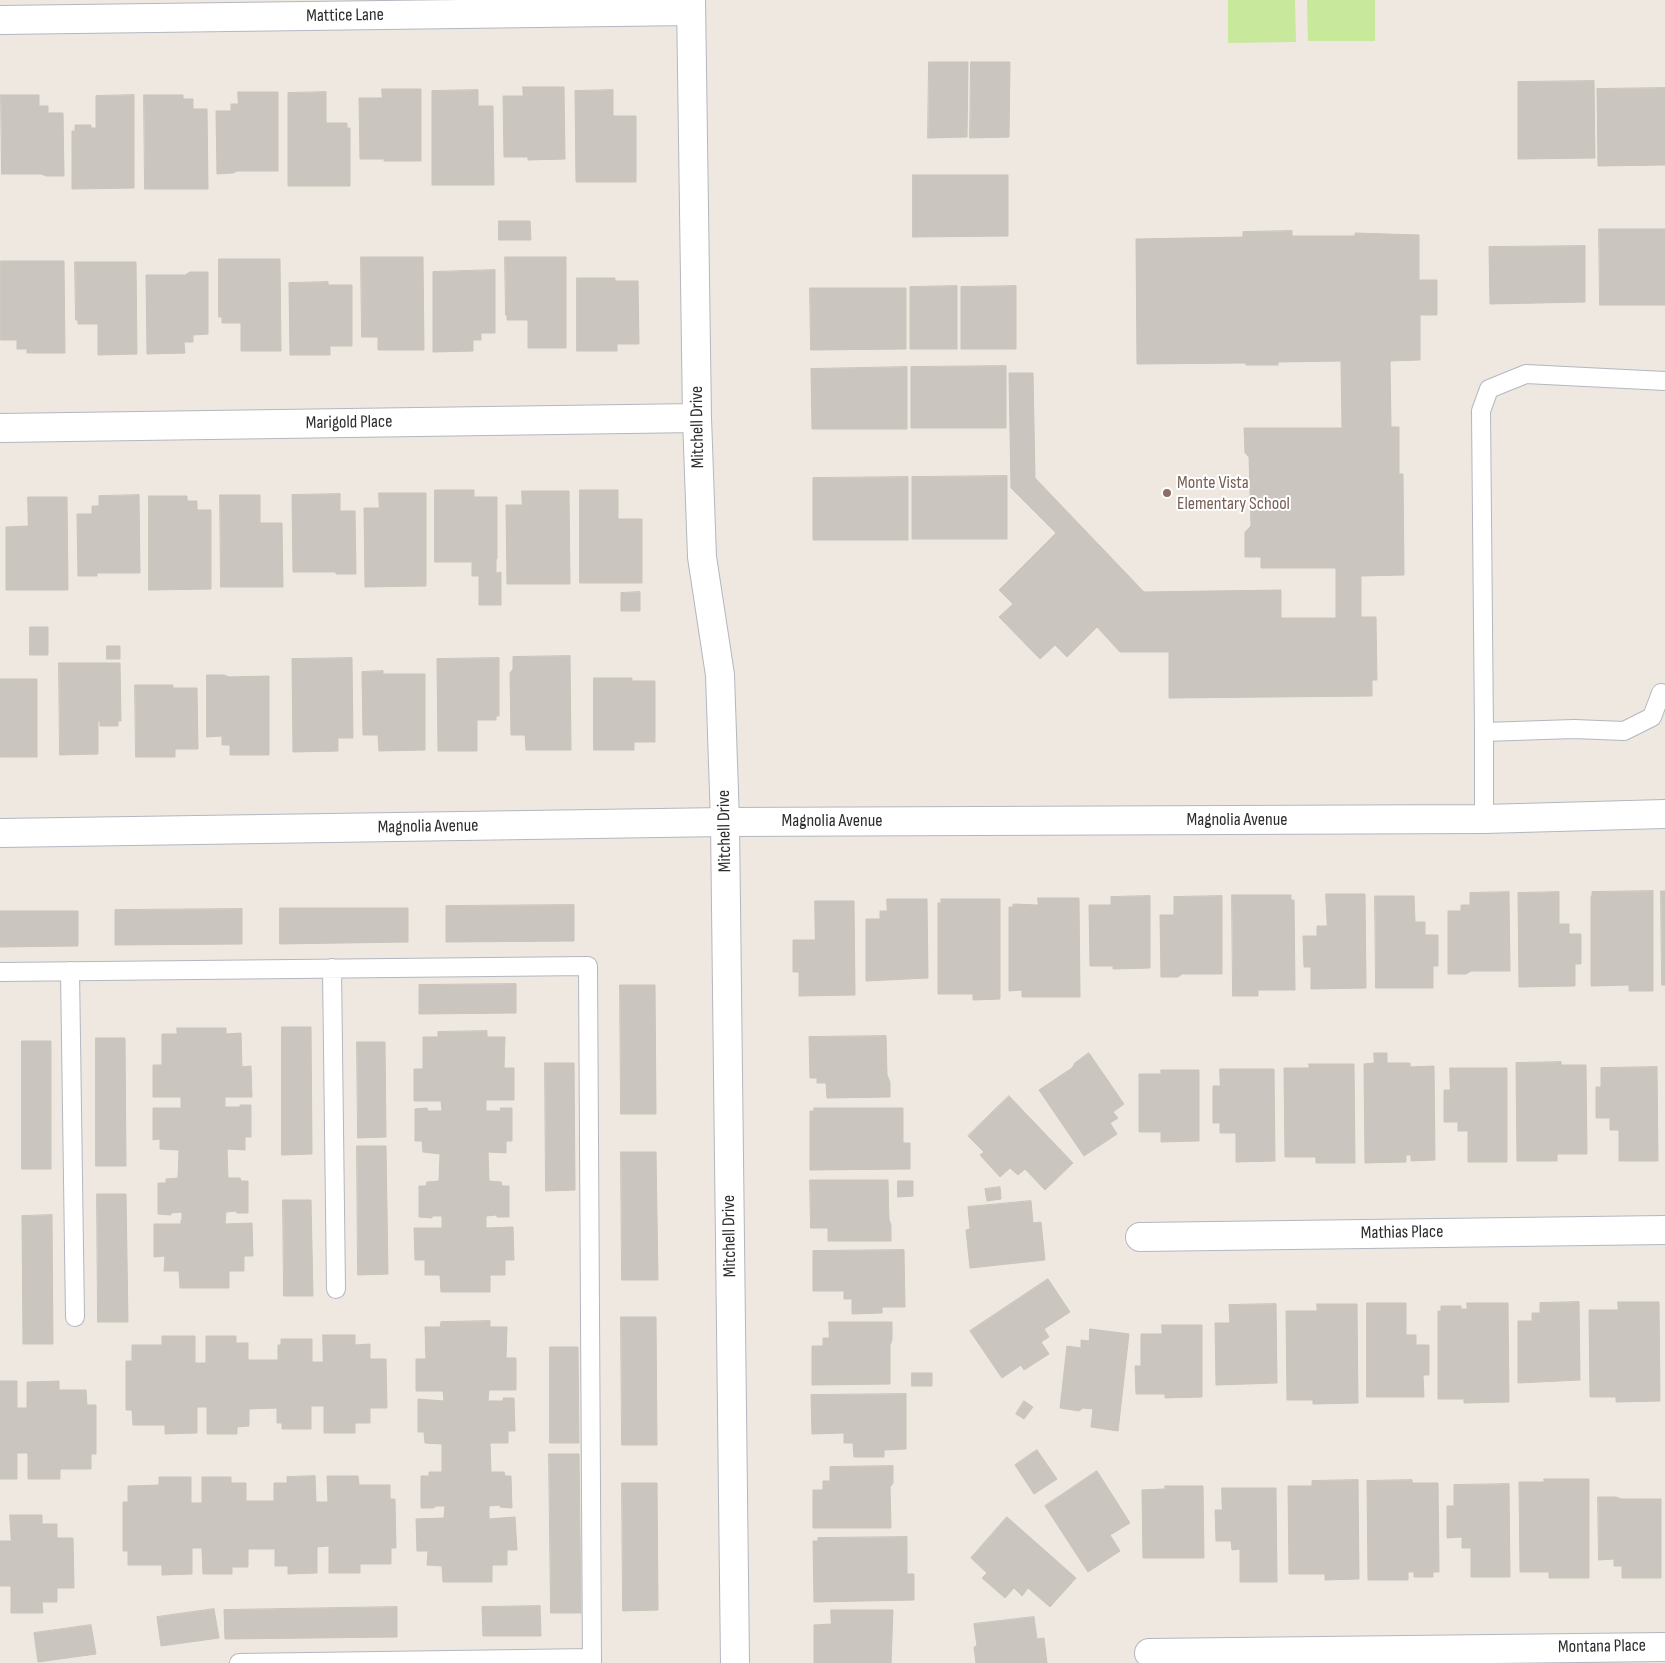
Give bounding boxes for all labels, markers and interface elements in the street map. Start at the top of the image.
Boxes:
street label: Mattice Lane [306,5,384,27]
street label: Mitchell Drive [686,386,710,468]
street label: Marigold Place [305,411,393,435]
place label: Monte Vista Elementary School [1177,472,1290,514]
marker: Monte Vista Elementary School [1161,487,1173,499]
street label: Mitchell Drive [713,790,737,872]
street label: Magnolia Avenue [1187,809,1287,831]
street label: Magnolia Avenue [782,810,882,832]
street label: Magnolia Avenue [377,815,479,839]
street label: Mitchell Drive [718,1195,742,1277]
street label: Mathias Place [1360,1221,1444,1245]
street label: Montana Place [1558,1635,1646,1659]

